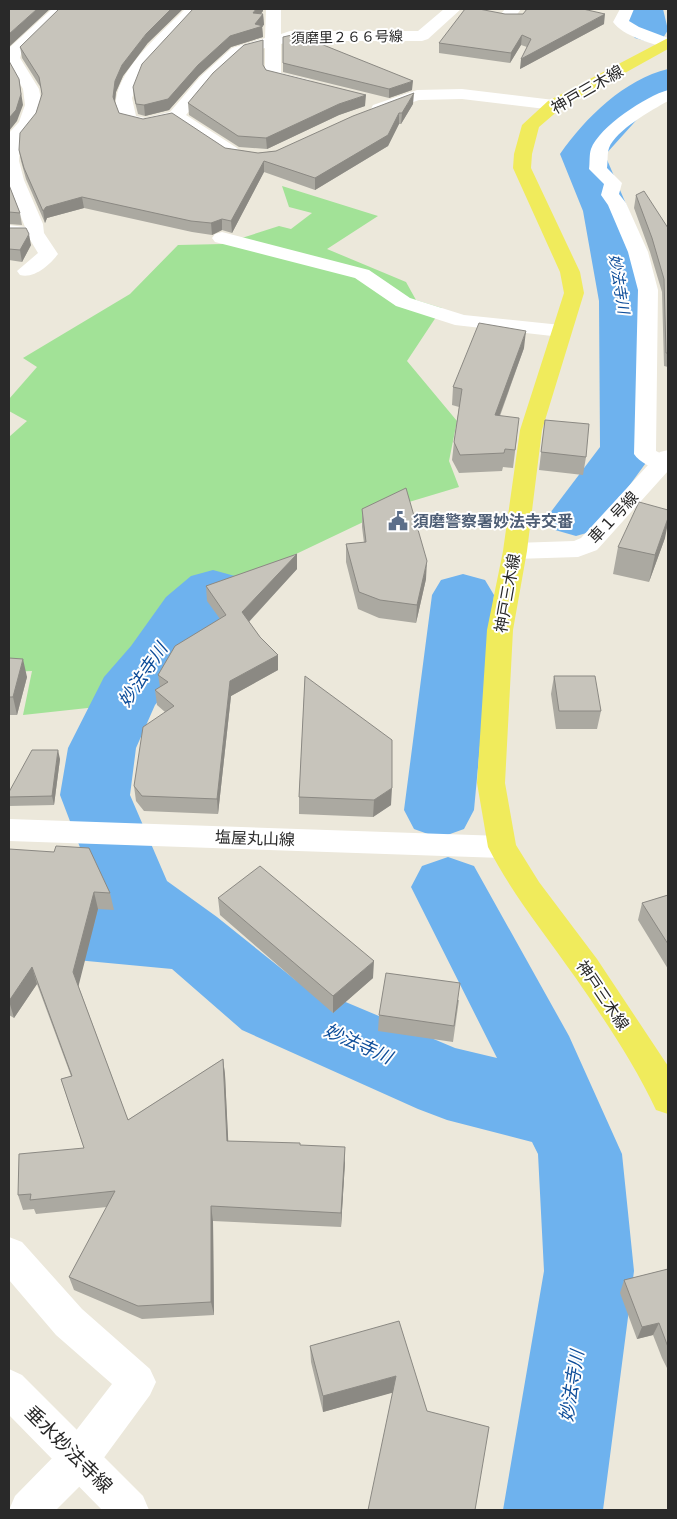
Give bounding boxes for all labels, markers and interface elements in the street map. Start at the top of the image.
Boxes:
street label: 須磨里２６６号線 [291,27,403,46]
street label: 神戸三木線 [547,60,626,117]
water label: 妙法寺川 [606,253,634,317]
street label: 車１号線 [584,487,641,547]
public building icon: 須磨警察署妙法寺交番 [387,510,409,532]
place label: 須磨警察署妙法寺交番 [413,511,573,530]
street label: 神戸三木線 [490,552,523,634]
water label: 妙法寺川 [113,637,173,710]
street label: 塩屋丸山線 [215,827,295,848]
street label: 神戸三木線 [573,956,634,1033]
water label: 妙法寺川 [321,1018,398,1069]
water label: 妙法寺川 [555,1347,588,1423]
street label: 垂水妙法寺線 [21,1400,118,1497]

